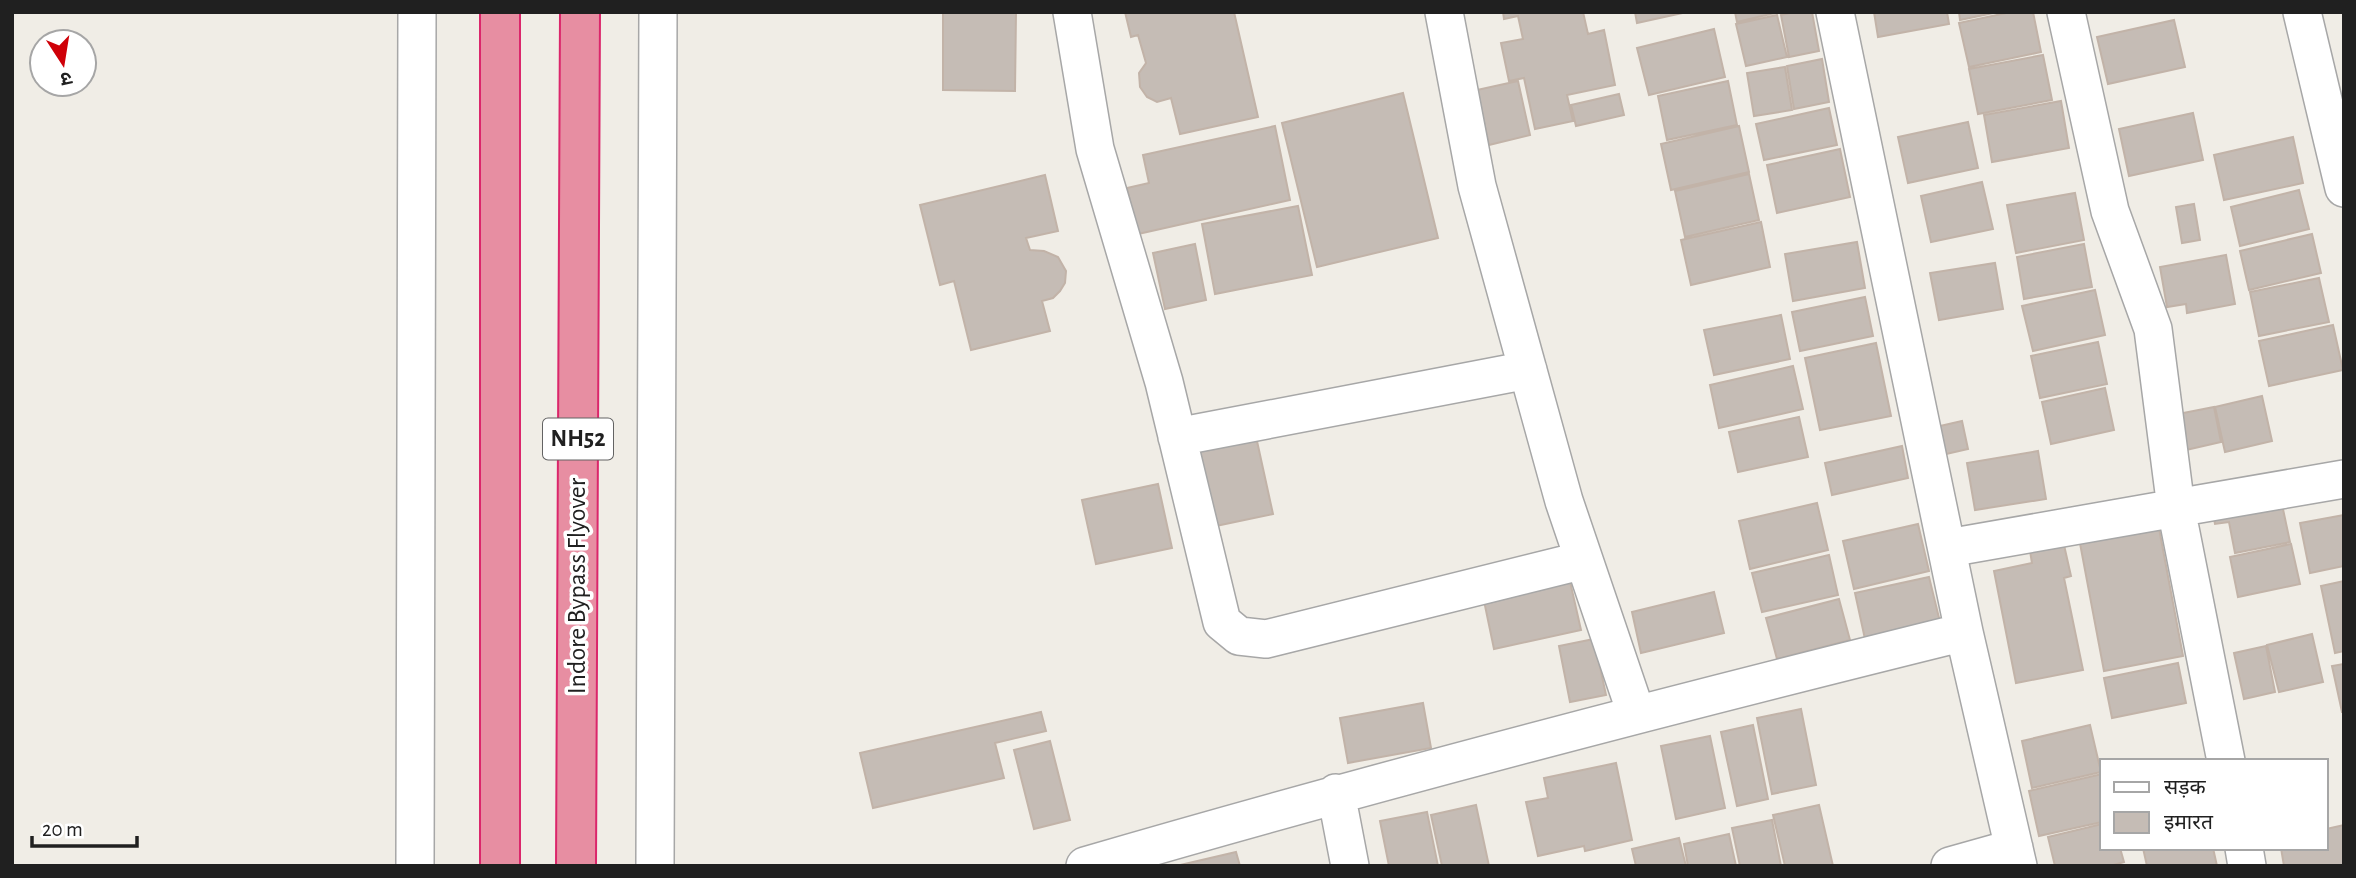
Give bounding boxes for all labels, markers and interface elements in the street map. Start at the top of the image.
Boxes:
north arrow [28,28,98,98]
text: उ [58,68,74,89]
road number: NH52 [543,418,613,460]
street label: Indore Bypass Flyover [564,477,590,694]
legend [2100,759,2328,850]
text: सड़क [2164,777,2206,798]
scale bar [32,804,136,848]
text: इमारत [2164,812,2214,833]
text: 20 m [42,819,83,840]

